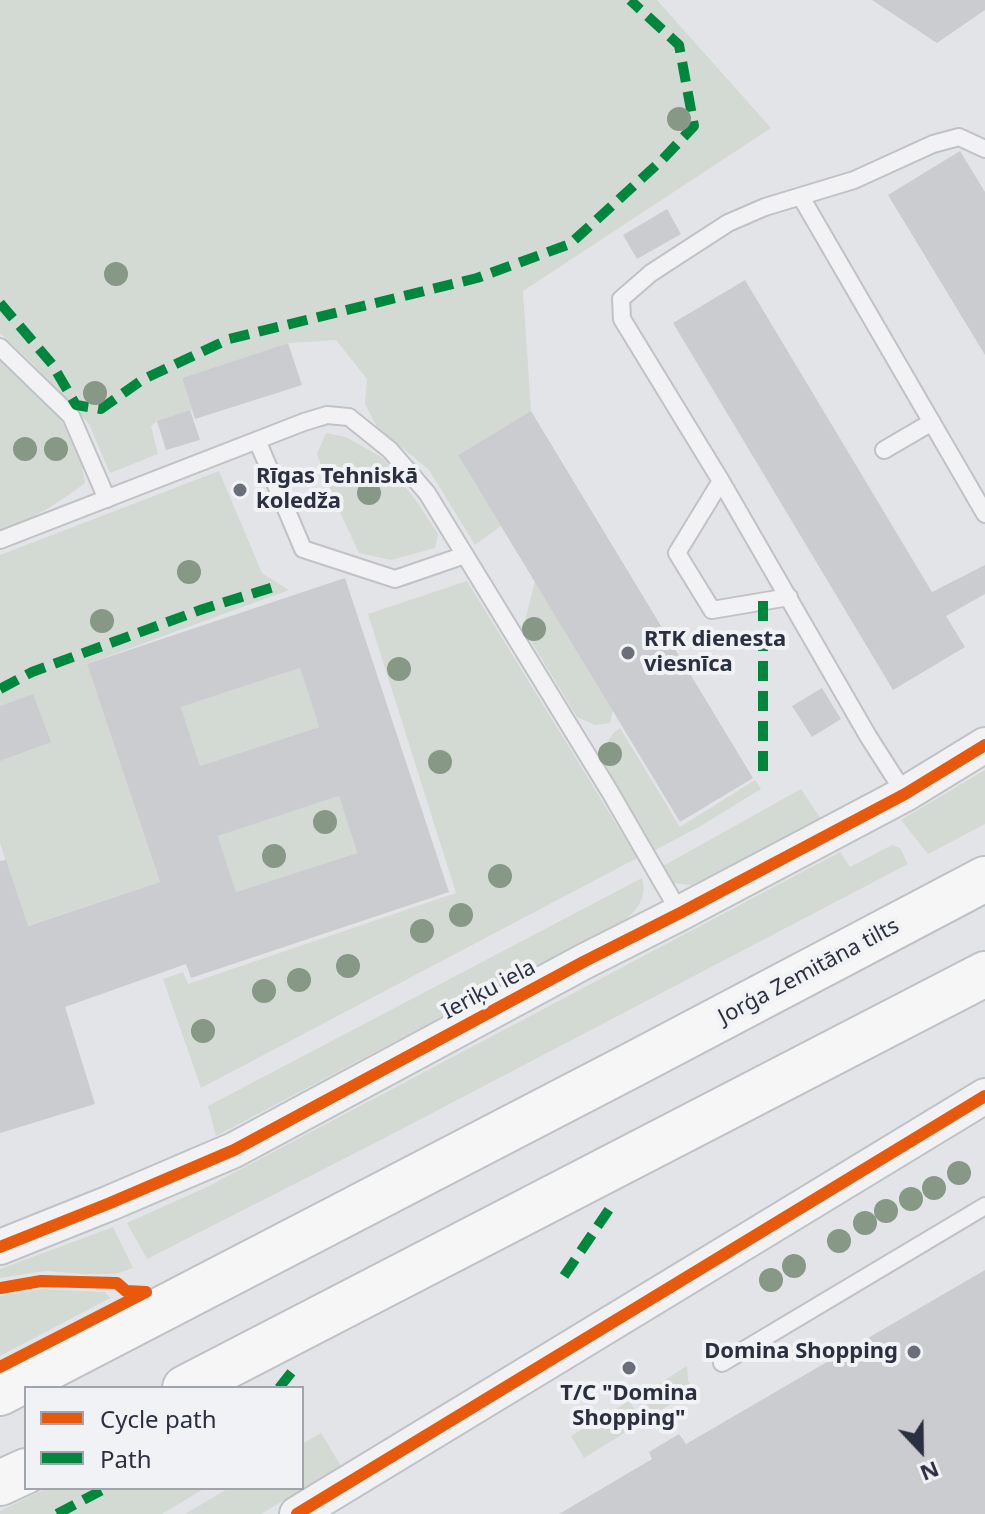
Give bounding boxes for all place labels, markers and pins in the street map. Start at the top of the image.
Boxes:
place label: Rīgas Tehniskā koledža [256,464,418,516]
marker: Rīgas Tehniskā koledža [231,481,249,499]
place label: RTK dienesta viesnīca [644,627,786,678]
marker: RTK dienesta viesnīca [619,644,637,662]
place label: Domina Shopping [704,1339,898,1365]
marker: Domina Shopping [905,1343,923,1361]
marker: T/C "Domina Shopping" [620,1359,638,1377]
place label: T/C "Domina Shopping" [560,1381,698,1432]

